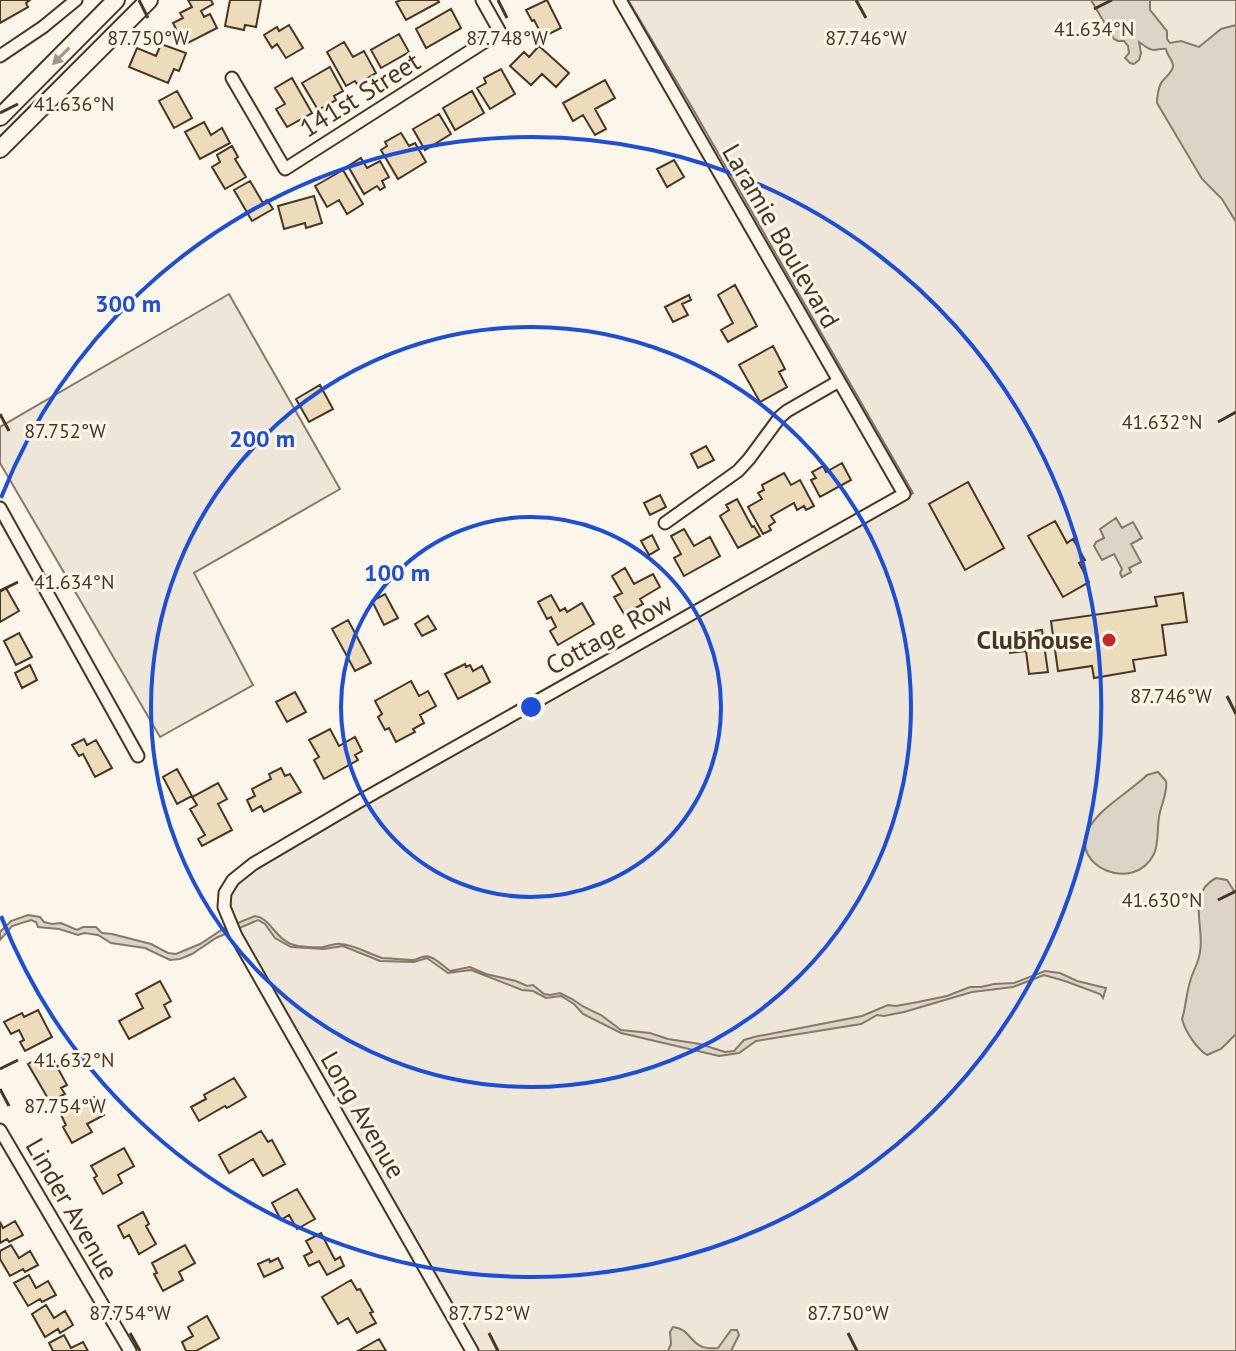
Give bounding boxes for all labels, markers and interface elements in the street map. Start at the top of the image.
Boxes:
text: 41.634°N [1054,16,1134,42]
text: 87.750°W [107,25,189,51]
text: 87.748°W [466,25,548,51]
text: 87.746°W [825,25,907,51]
street label: 141st Street [293,45,426,145]
one-way arrow [52,46,71,64]
text: 41.636°N [34,91,114,117]
street label: Laramie Boulevard [715,138,848,334]
text: 300 m [95,288,161,319]
text: 41.632°N [1122,409,1202,435]
text: 87.752°W [24,418,106,444]
text: 200 m [229,423,295,454]
text: 100 m [364,557,430,588]
text: 41.634°N [34,569,114,595]
street label: Cottage Row [540,585,678,682]
place label: Clubhouse [977,623,1093,656]
marker: Clubhouse [1100,631,1118,649]
text: 87.746°W [1130,683,1212,709]
centre of rings [517,693,545,721]
text: 41.630°N [1122,887,1202,913]
street label: Long Avenue [314,1045,413,1184]
text: 41.632°N [34,1047,114,1073]
text: 87.754°W [24,1093,106,1119]
street label: Linder Avenue [19,1132,126,1285]
text: 87.754°W [89,1300,171,1326]
text: 87.752°W [448,1300,530,1326]
text: 87.750°W [807,1300,889,1326]

